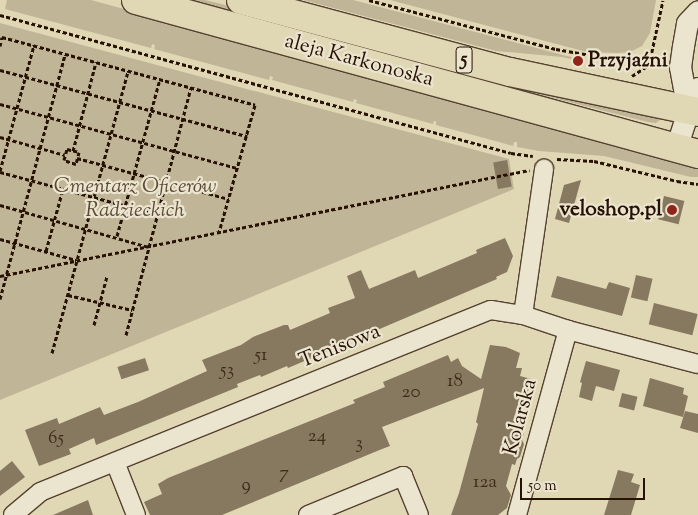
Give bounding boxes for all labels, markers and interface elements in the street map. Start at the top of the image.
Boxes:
street label: aleja Karkonoska [282,29,436,93]
road number: 5 [455,42,473,78]
place label: Przyjaźni [588,48,668,74]
marker: Przyjaźni [572,55,584,67]
park label: Cmentarz Oficerów Radzieckich [54,174,216,224]
place label: veloshop.pl [560,197,662,223]
marker: veloshop.pl [666,204,678,216]
street label: Tenisowa [296,319,384,375]
house number: 51 [255,345,267,367]
house number: 53 [220,360,234,382]
house number: 18 [447,371,463,393]
street label: Kolarska [499,376,543,458]
house number: 20 [402,382,420,404]
house number: 24 [308,426,326,448]
house number: 65 [48,428,64,450]
house number: 3 [355,433,363,455]
house number: 7 [279,463,289,485]
scale bar [523,468,648,500]
house number: 12a [473,472,497,494]
house number: 9 [241,475,251,497]
text: 50 m [528,476,557,497]

